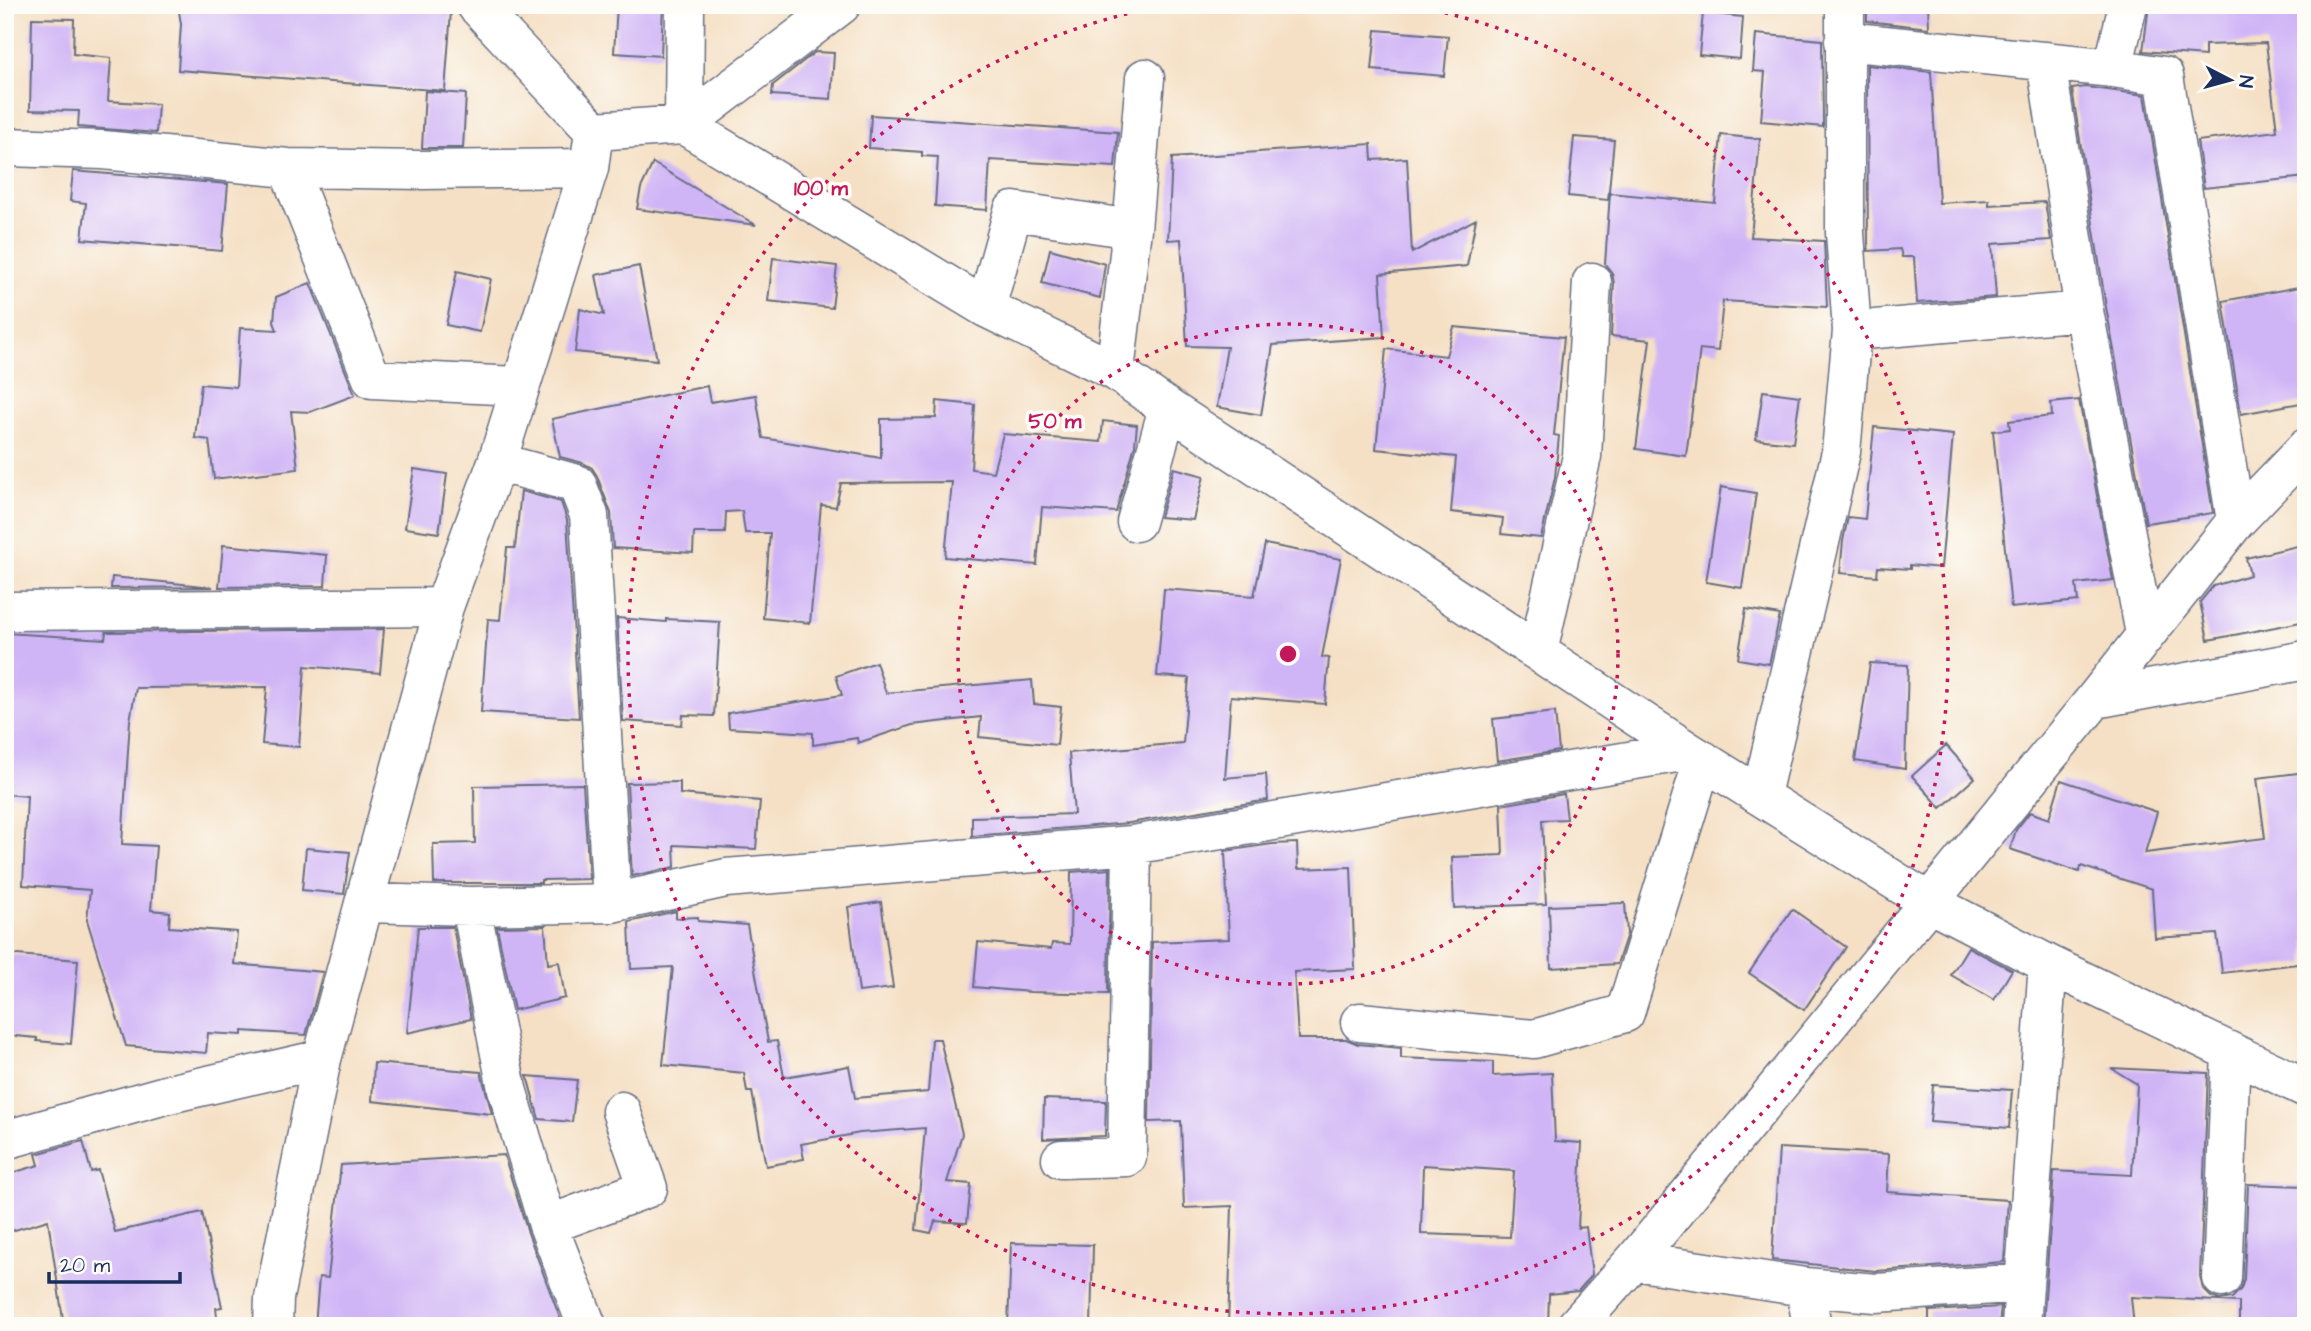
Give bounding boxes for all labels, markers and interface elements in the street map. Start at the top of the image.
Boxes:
north arrow [2196,46,2266,116]
text: N [2231,74,2259,89]
text: 100 m [794,174,849,203]
text: 50 m [1029,407,1082,436]
centre of rings [1276,642,1300,666]
scale bar [49,1240,180,1284]
text: 20 m [60,1251,111,1280]

